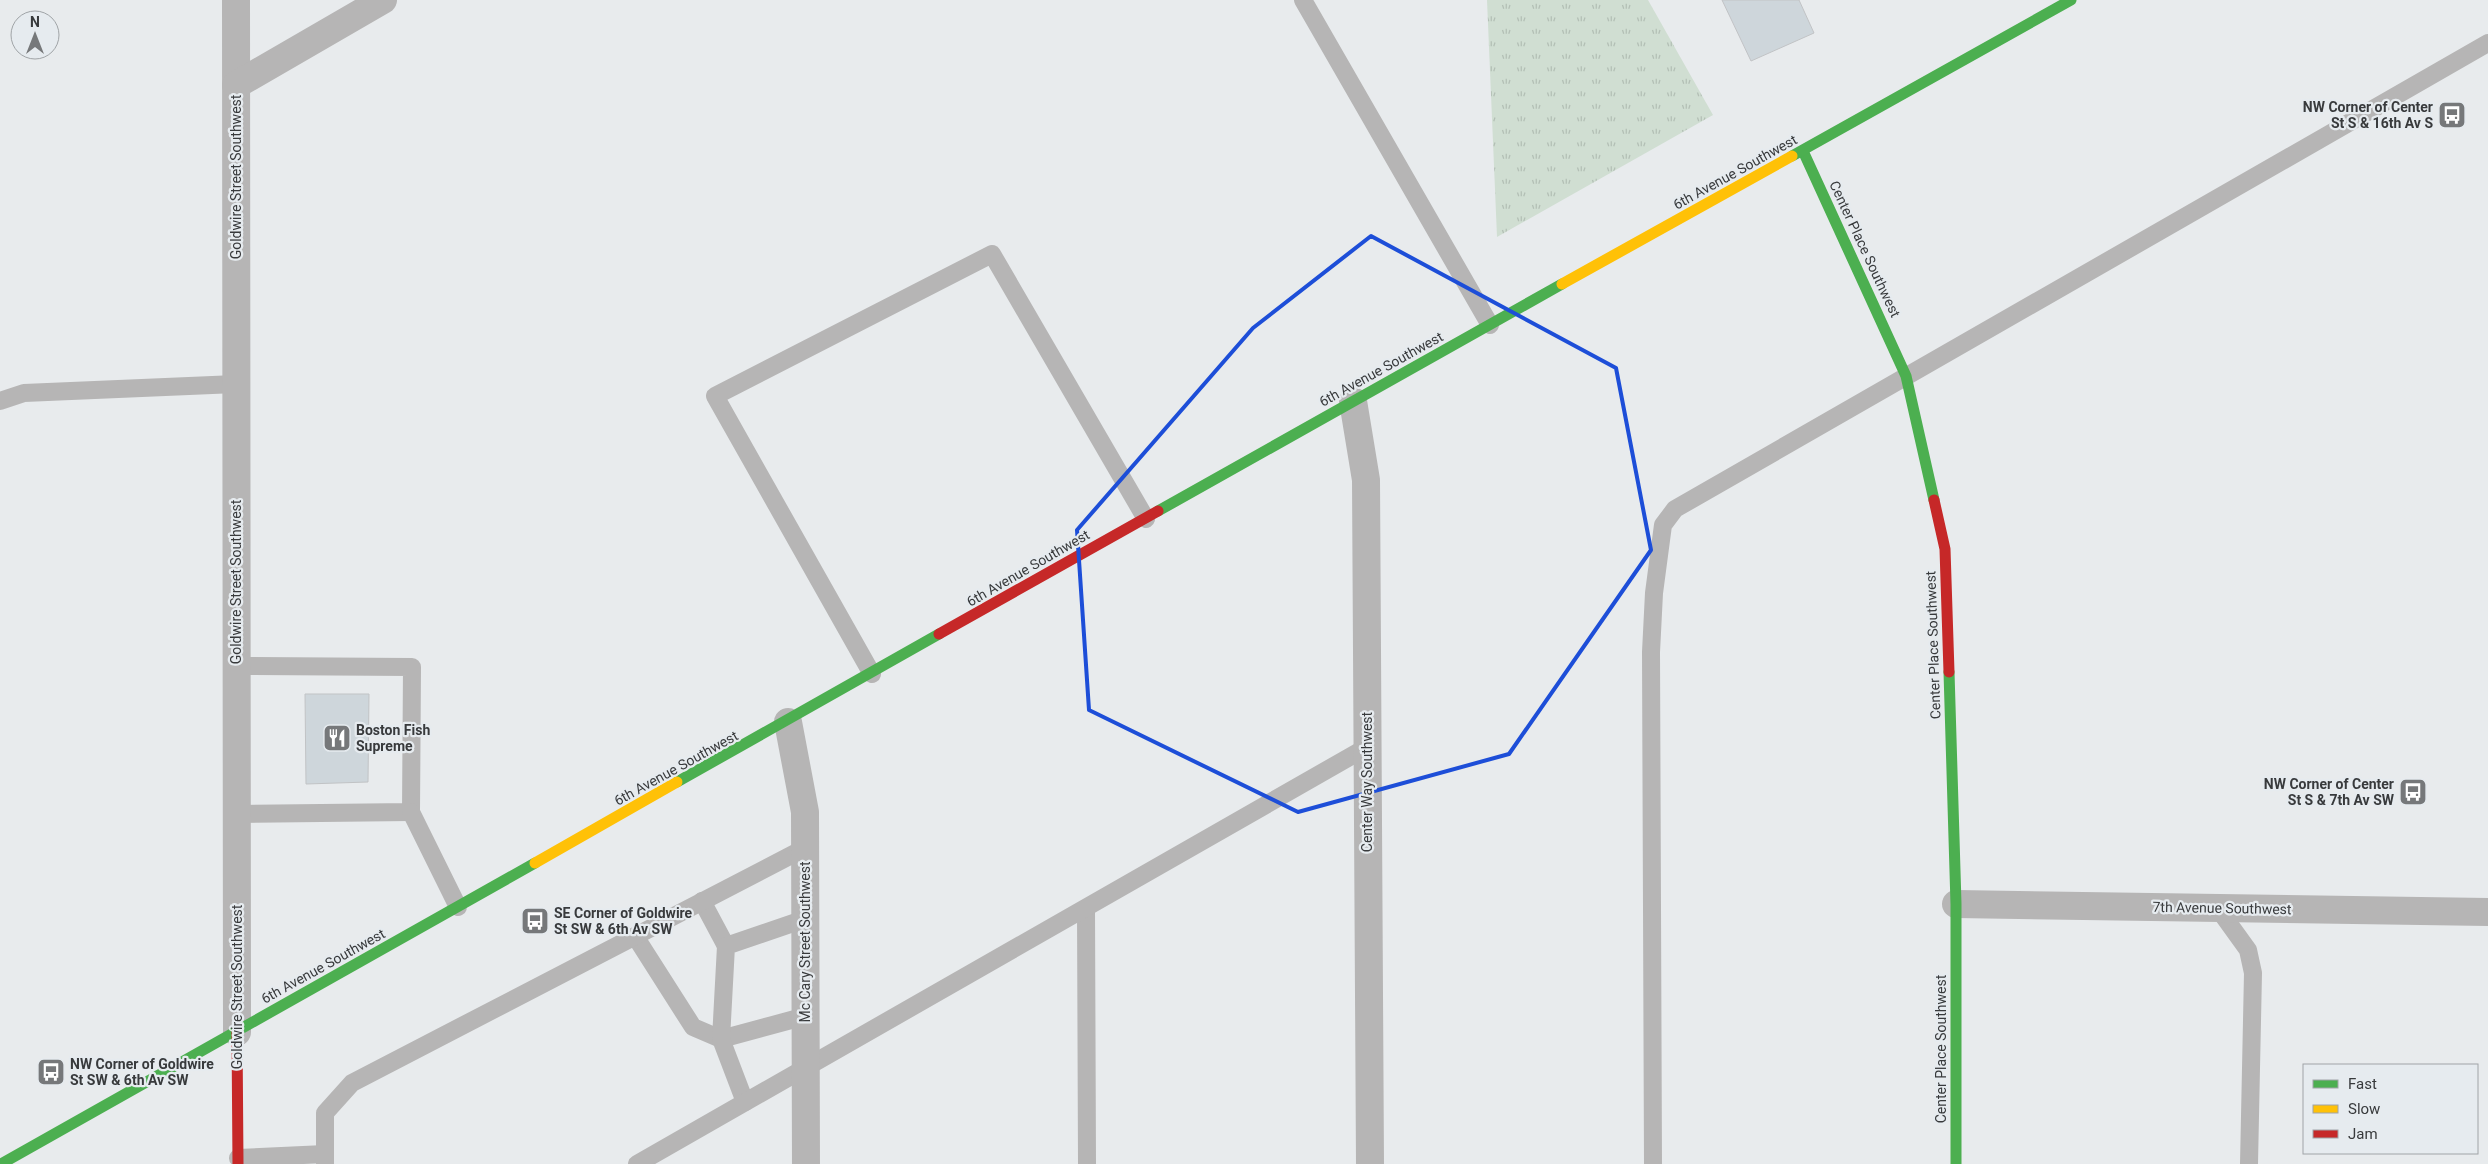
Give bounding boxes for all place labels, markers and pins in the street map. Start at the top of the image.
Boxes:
place label: NW Corner of Center St S & 16th Av S [2303,99,2433,131]
bus stop icon: NW Corner of Center St S & 16th Av S [2437,100,2467,130]
place label: Boston Fish Supreme [356,722,430,754]
restaurant icon: Boston Fish Supreme [322,723,352,753]
place label: NW Corner of Center St S & 7th Av SW [2264,776,2395,808]
bus stop icon: NW Corner of Center St S & 7th Av SW [2398,777,2428,807]
place label: SE Corner of Goldwire St SW & 6th Av SW [554,905,693,937]
bus stop icon: SE Corner of Goldwire St SW & 6th Av SW [520,906,550,936]
place label: NW Corner of Goldwire St SW & 6th Av SW [70,1056,214,1088]
bus stop icon: NW Corner of Goldwire St SW & 6th Av SW [36,1057,66,1087]

